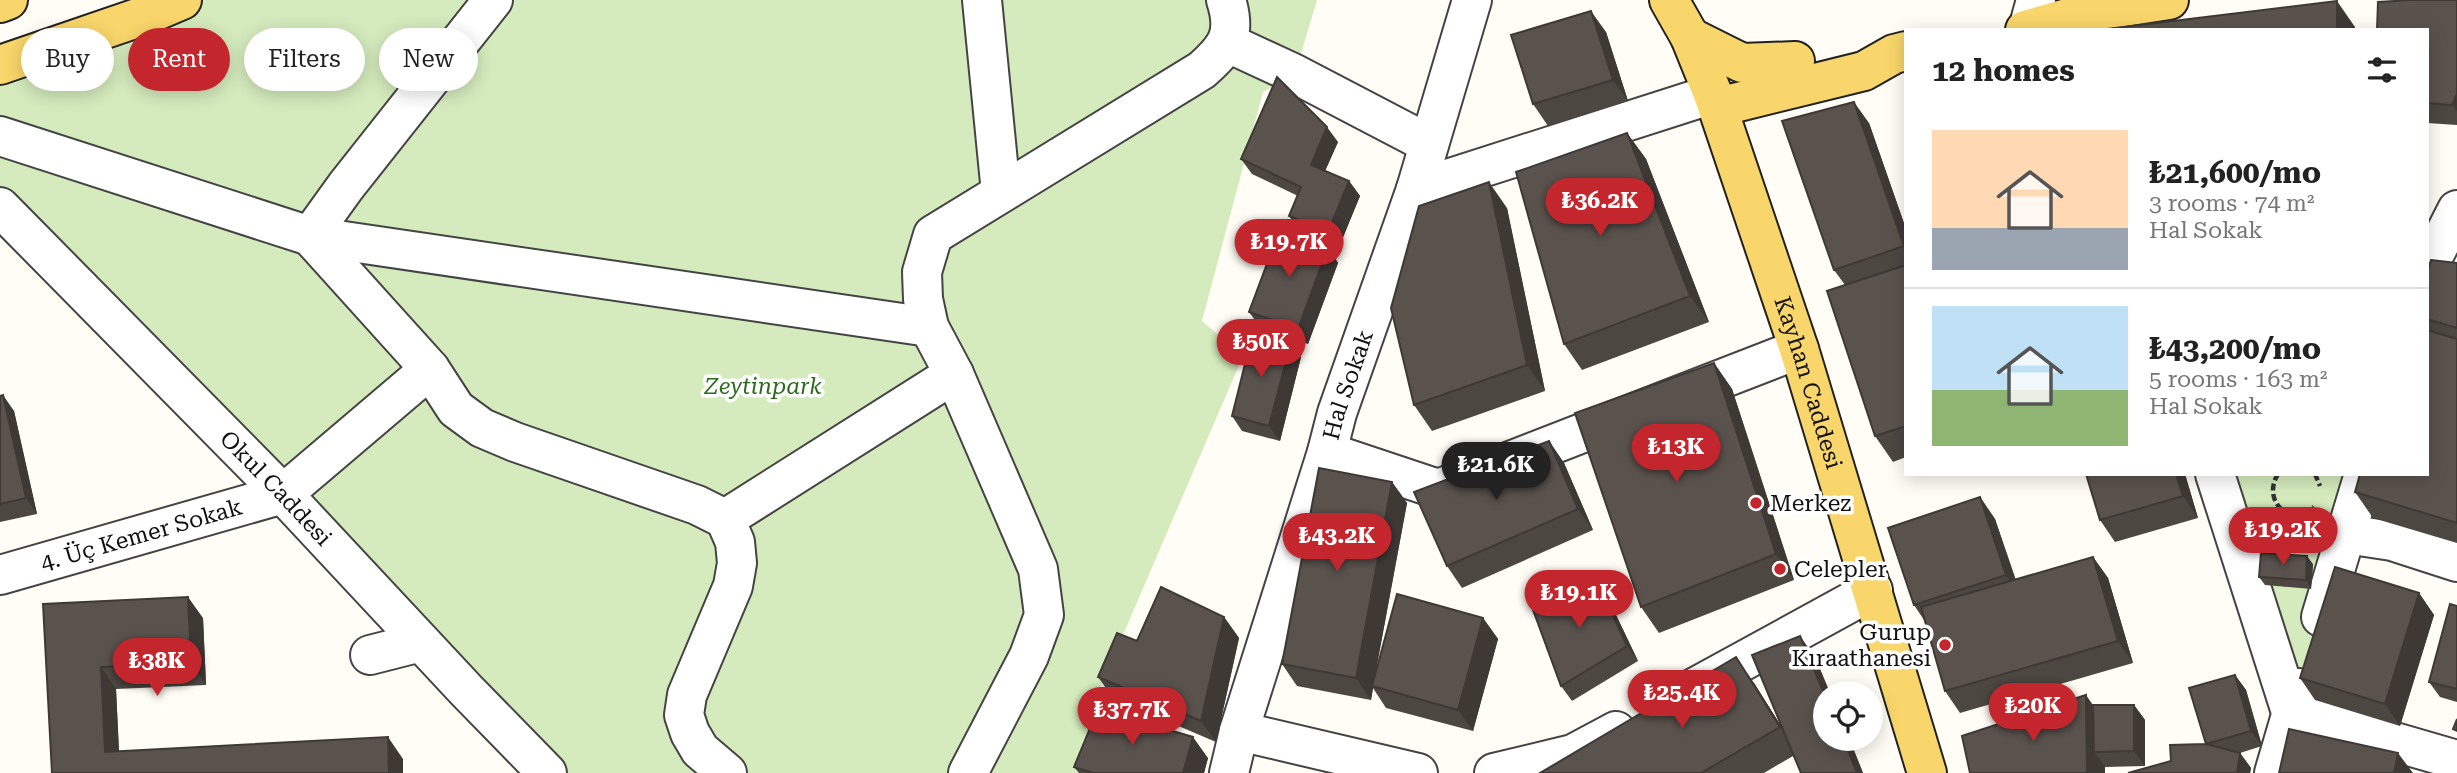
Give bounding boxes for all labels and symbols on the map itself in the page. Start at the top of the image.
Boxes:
pin: ₺36.2K [1543,178,1657,238]
pin: ₺19.7K [1232,219,1346,279]
street label: Kayhan Caddesi [1768,293,1847,472]
pin: ₺50K [1220,320,1302,379]
street label: Hal Sokak [1318,326,1379,443]
park label: Zeytinpark [703,373,822,400]
pin: ₺13K [1635,424,1717,484]
street label: Okul Caddesi [214,425,337,551]
pin: ₺21.6K [1439,442,1553,502]
place label: Merkez [1770,490,1851,517]
street label: 4. Üç Kemer Sokak [37,493,246,577]
marker: Merkez [1748,495,1764,511]
pin: ₺19.2K [2226,508,2340,567]
pin: ₺43.2K [1280,514,1394,573]
place label: Celepler [1794,556,1887,583]
marker: Celepler [1772,561,1788,577]
pin: ₺19.1K [1522,570,1636,630]
place label: Gurup Kıraathanesi [1792,619,1931,672]
marker: Gurup Kıraathanesi [1937,637,1953,653]
pin: ₺38K [116,638,198,698]
pin: ₺25.4K [1625,670,1739,730]
pin: ₺20K [1992,684,2074,743]
pin: ₺37.7K [1075,688,1189,747]

